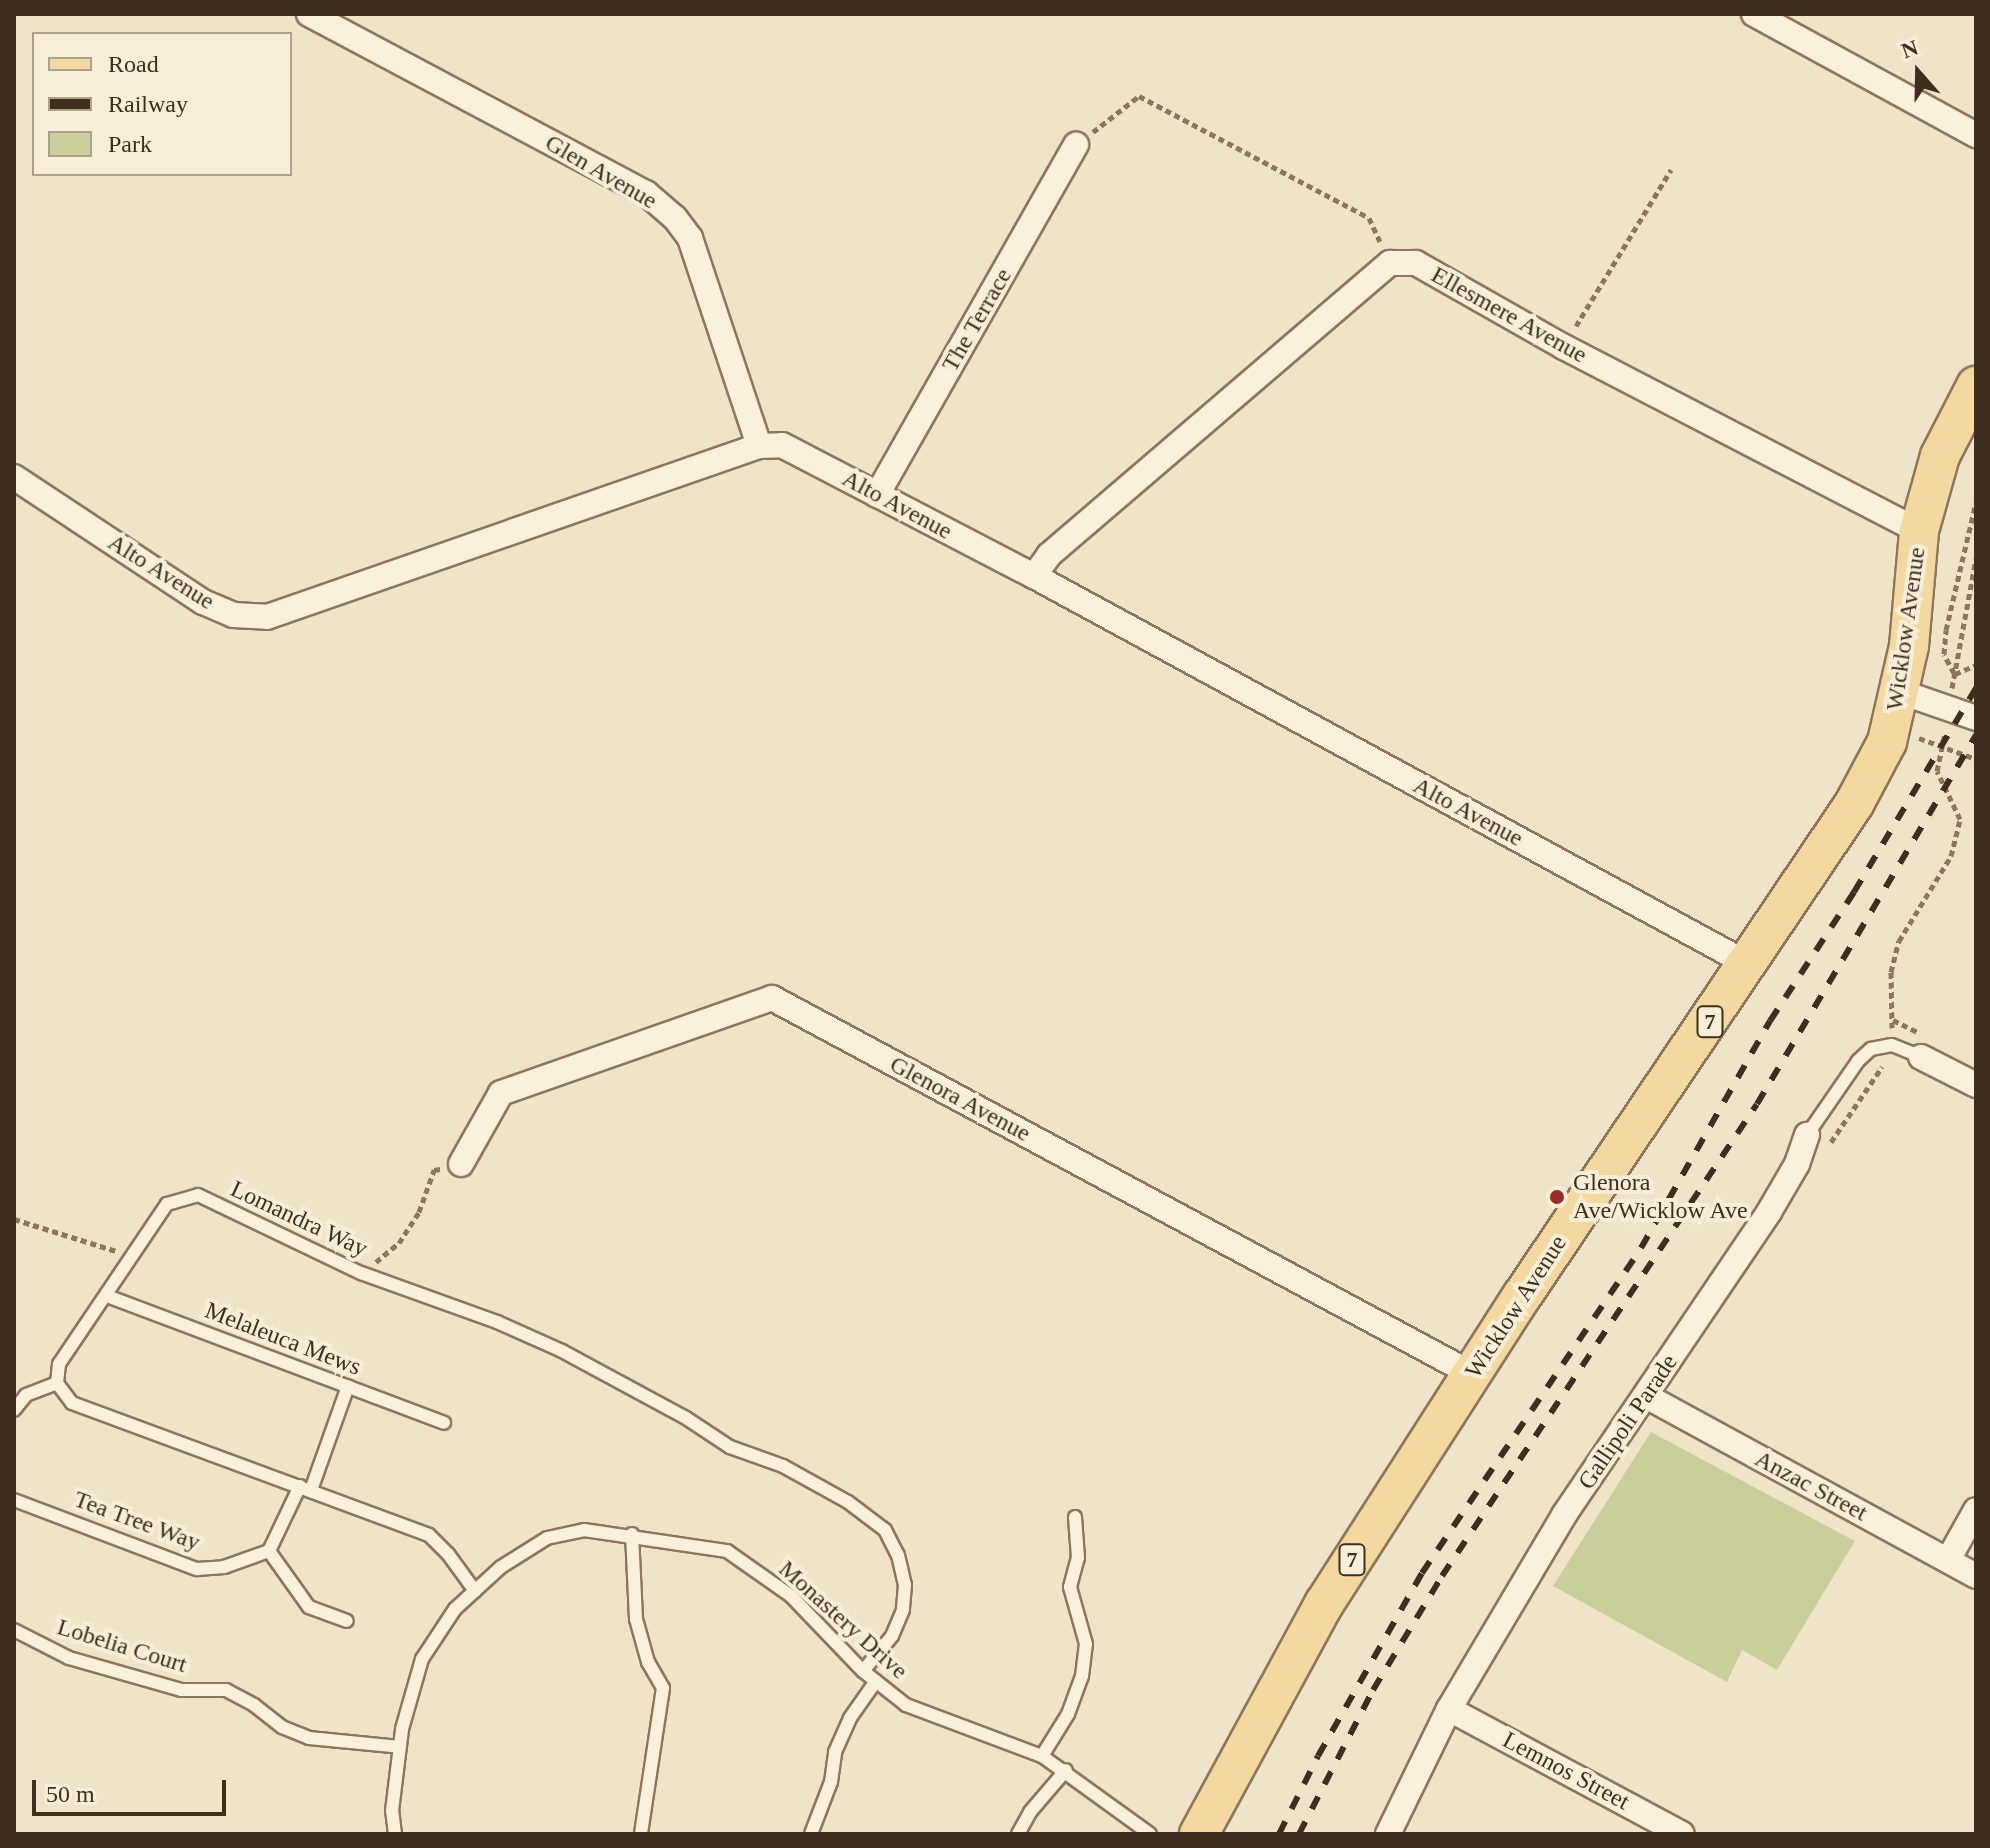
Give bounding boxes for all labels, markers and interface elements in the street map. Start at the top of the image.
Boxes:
legend [32,32,292,176]
north arrow [1878,32,1958,112]
text: N [1898,35,1921,63]
text: Road [108,51,159,77]
text: Railway [108,91,188,117]
street label: Glen Avenue [539,128,663,216]
text: Park [108,131,152,157]
street label: Ellesmere Avenue [1426,260,1592,370]
street label: The Terrace [936,263,1018,377]
street label: Alto Avenue [837,464,957,546]
street label: Alto Avenue [102,528,220,616]
street label: Wicklow Avenue [1880,545,1932,713]
street label: Alto Avenue [1408,771,1528,853]
road number: 7 [1696,1004,1724,1040]
street label: Glenora Avenue [884,1050,1036,1148]
place label: Glenora Ave/Wicklow Ave [1573,1169,1749,1225]
street label: Lomandra Way [226,1175,372,1263]
marker: Glenora Ave/Wicklow Ave [1548,1188,1566,1206]
street label: Wicklow Avenue [1459,1230,1573,1384]
street label: Melaleuca Mews [201,1296,365,1382]
street label: Gallipoli Parade [1572,1349,1684,1495]
street label: Anzac Street [1750,1444,1872,1528]
street label: Tea Tree Way [70,1485,204,1557]
road number: 7 [1338,1542,1366,1578]
street label: Monastery Drive [773,1555,913,1685]
street label: Lobelia Court [54,1613,190,1679]
street label: Lemnos Street [1498,1726,1634,1816]
scale bar [36,1764,230,1814]
text: 50 m [46,1781,95,1807]

